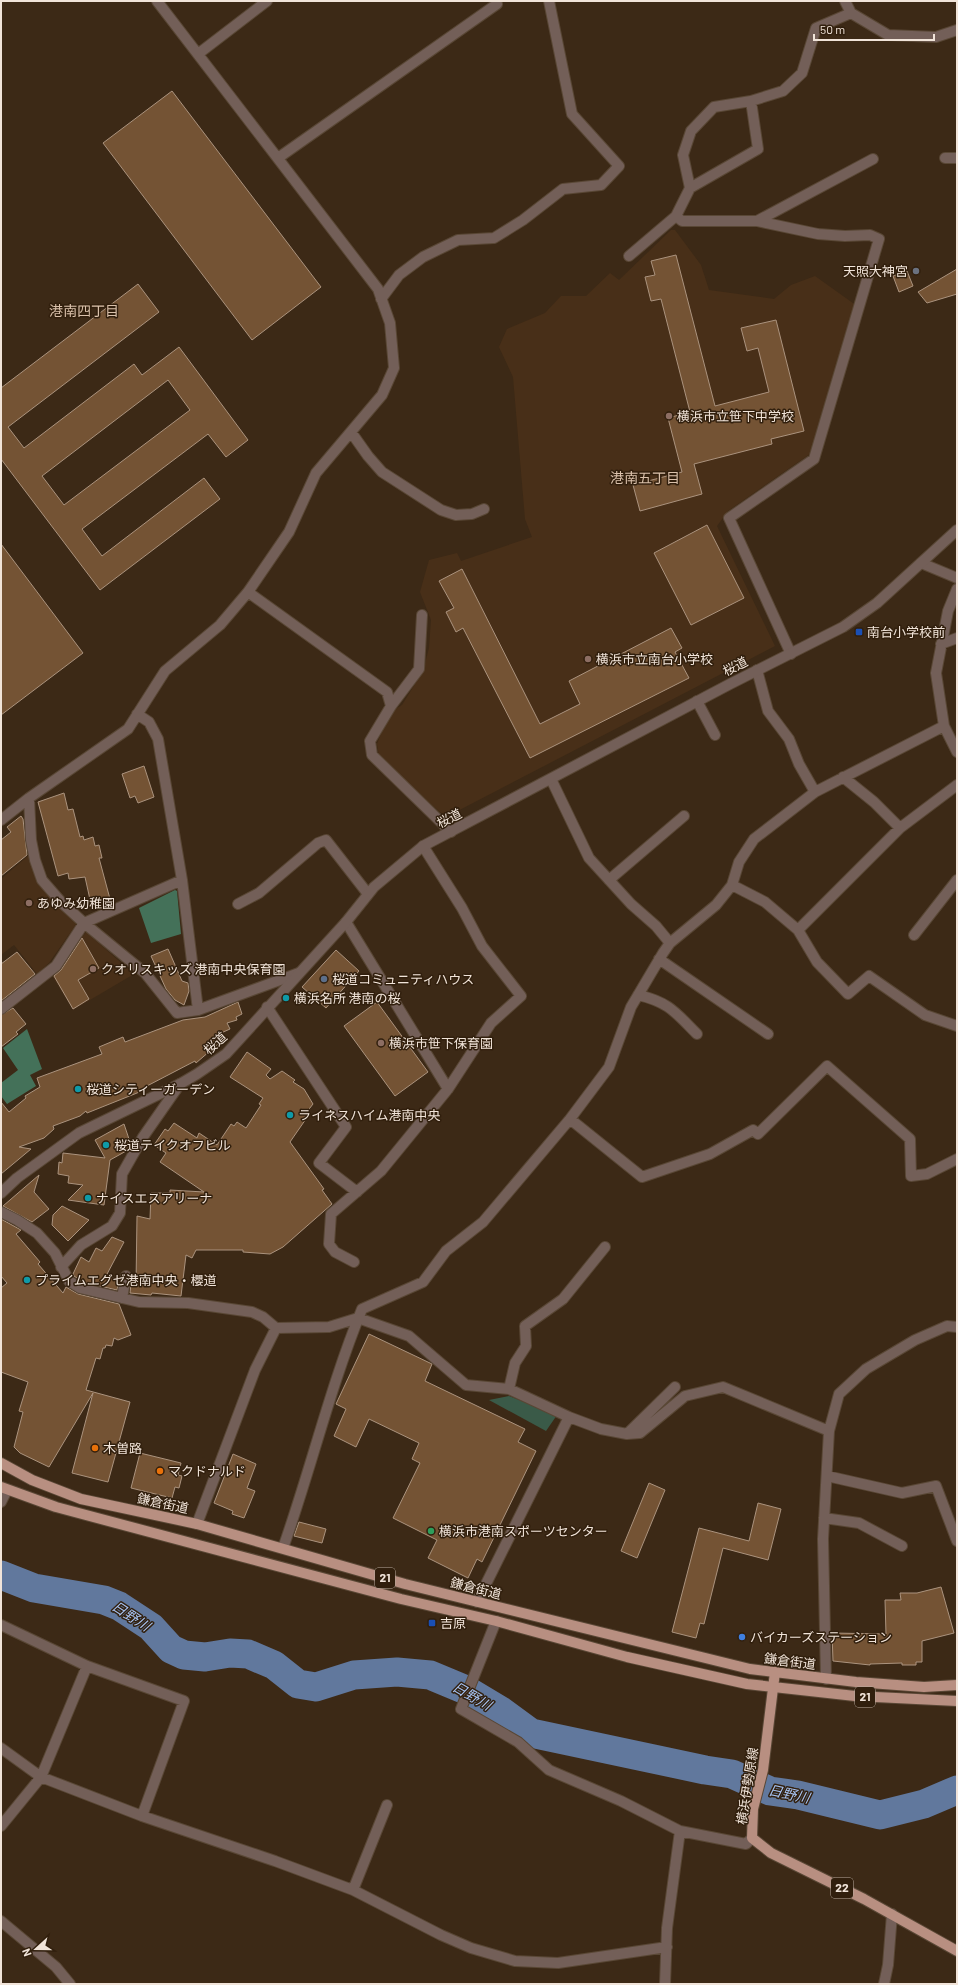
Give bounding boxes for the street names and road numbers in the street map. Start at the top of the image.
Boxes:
street label: 桜道 [720,653,750,679]
street label: 桜道 [434,805,464,831]
street label: 桜道 [200,1028,230,1058]
street label: 鎌倉街道 [136,1490,190,1516]
road number: 21 [375,1568,395,1588]
street label: 鎌倉街道 [449,1574,503,1602]
street label: 鎌倉街道 [763,1650,817,1672]
road number: 21 [855,1687,875,1707]
street label: 横浜伊勢原線 [733,1746,761,1826]
road number: 22 [831,1878,853,1898]

